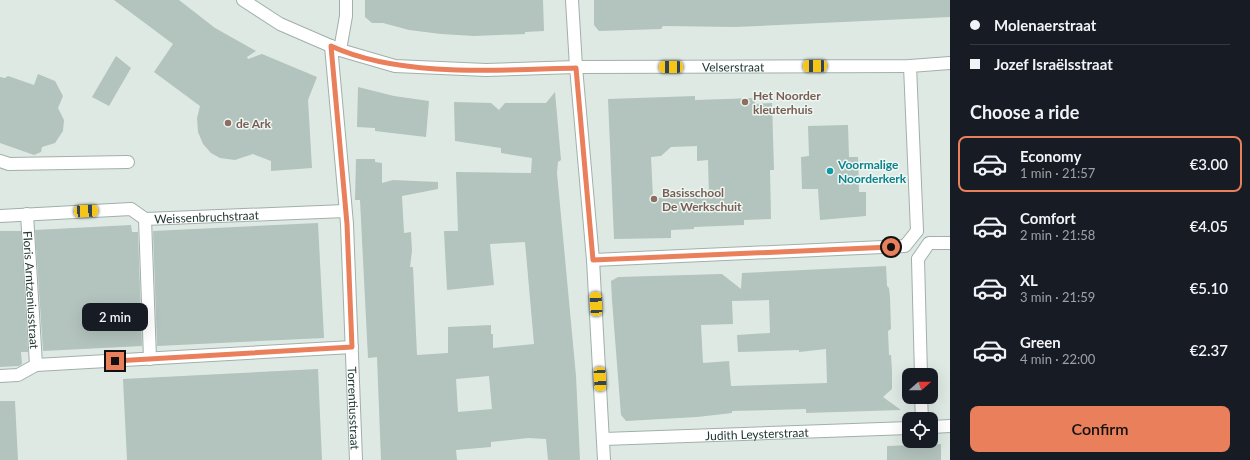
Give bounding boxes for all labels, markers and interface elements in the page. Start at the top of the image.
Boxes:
text: Molenaerstraat [994,16,1096,34]
text: Jozef Israëlsstraat [994,55,1113,73]
street label: Velserstraat [702,59,765,74]
car [803,60,827,72]
car [659,61,683,73]
place label: Het Noorder kleuterhuis [753,88,821,117]
marker: Het Noorder kleuterhuis [740,97,750,107]
text: Choose a ride [970,101,1079,123]
place label: de Ark [236,116,272,131]
marker: de Ark [223,118,233,128]
icon: car [972,146,1008,182]
text: Economy [1020,147,1081,165]
text: €3.00 [1190,155,1228,173]
place label: Voormalige Noorderkerk [837,157,907,186]
text: 1 min · 21:57 [1020,165,1095,181]
marker: Voormalige Noorderkerk [825,166,835,176]
place label: Basisschool De Werkschuit [662,185,742,214]
marker: Basisschool De Werkschuit [649,194,659,204]
car [74,204,98,218]
street label: Weissenbruchstraat [154,207,260,226]
icon: car [972,208,1008,244]
text: Comfort [1020,209,1076,227]
text: €4.05 [1190,217,1228,235]
text: 2 min · 21:58 [1020,227,1095,243]
street label: Floris Arntzeniusstraat [21,231,43,350]
route start [882,238,900,256]
icon: car [972,270,1008,306]
text: XL [1020,271,1038,289]
text: €5.10 [1190,279,1228,297]
text: 3 min · 21:59 [1020,289,1095,305]
car [589,292,603,316]
callout: 2 min [82,303,148,331]
text: 2 min [99,309,131,325]
icon: car [972,332,1008,368]
text: Green [1020,333,1061,351]
text: €2.37 [1190,341,1228,359]
text: 4 min · 22:00 [1020,351,1095,367]
route end [106,352,124,370]
street label: Torrentiusstraat [345,366,363,451]
car [593,367,607,391]
north arrow [902,368,938,404]
map controls [902,368,938,448]
button: Confirm [970,406,1230,452]
button: locate [902,412,938,448]
street label: Judith Leysterstraat [705,424,810,443]

